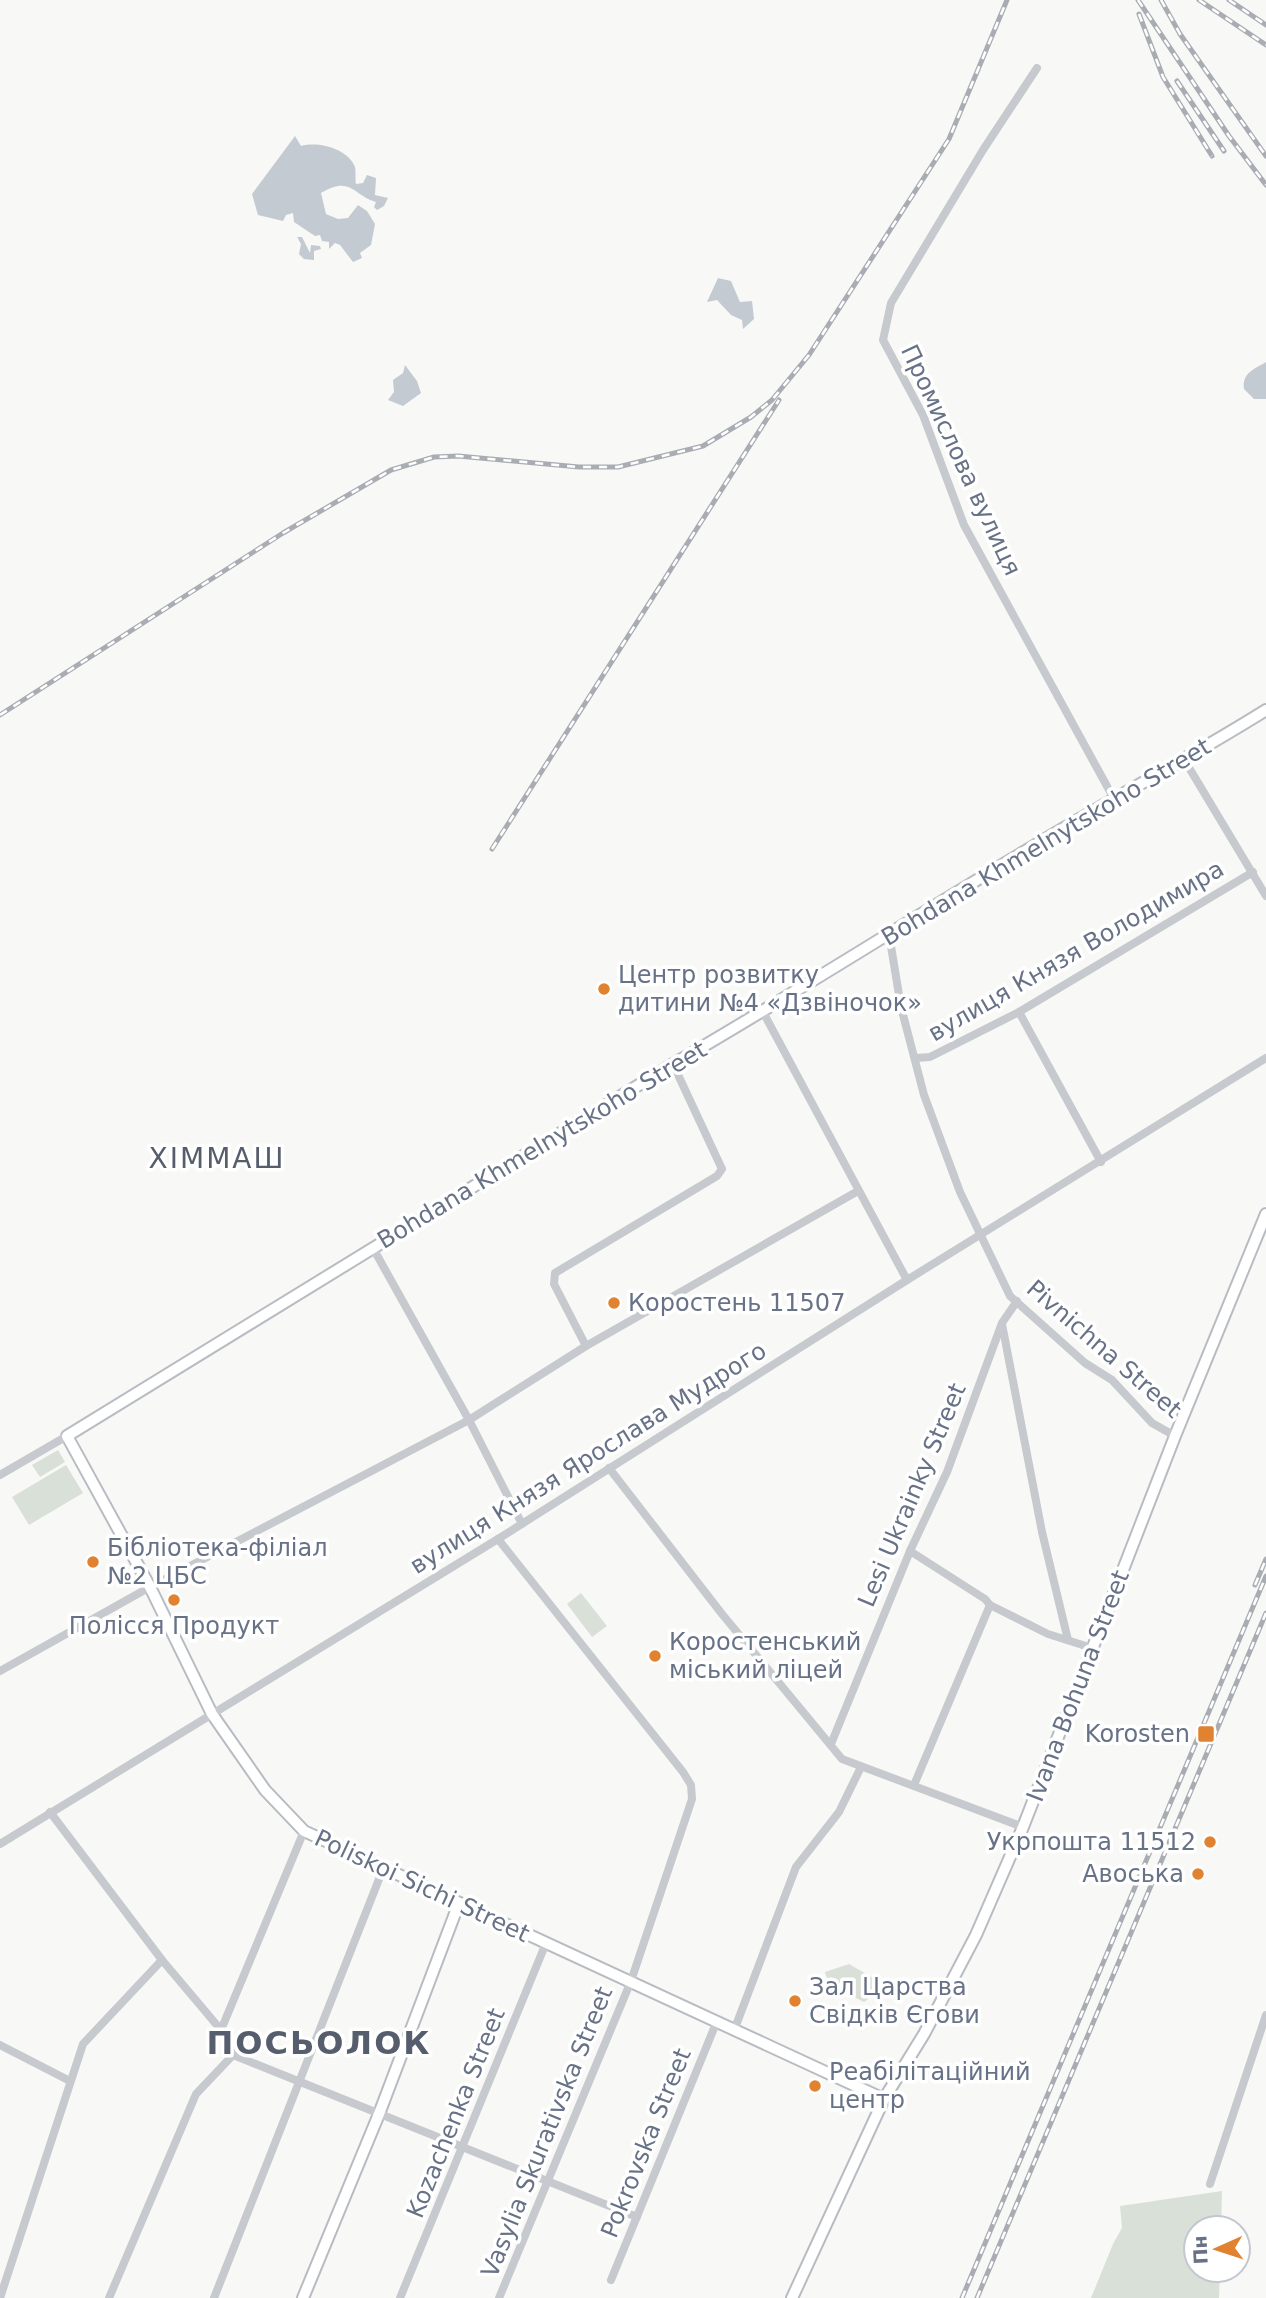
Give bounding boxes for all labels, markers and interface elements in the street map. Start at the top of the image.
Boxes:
street label: Промислова вулиця [895,340,1027,580]
street label: Bohdana Khmelnytskoho Street [876,732,1216,952]
street label: вулиця Князя Володимира [923,855,1229,1047]
place label: Центр розвитку дитини №4 «Дзвіночок» [618,961,922,1017]
marker: Центр розвитку дитини №4 «Дзвіночок» [596,981,612,997]
street label: Bohdana Khmelnytskoho Street [372,1035,712,1255]
district label: ХІММАШ [149,1142,285,1175]
street label: Pivnichna Street [1021,1274,1187,1424]
place label: Коростень 11507 [628,1289,845,1317]
marker: Коростень 11507 [606,1295,622,1311]
street label: вулиця Князя Ярослава Мудрого [405,1336,771,1580]
street label: Lesi Ukrainky Street [852,1379,972,1611]
place label: Бібліотека-філіал №2 ЦБС [107,1534,327,1590]
marker: Бібліотека-філіал №2 ЦБС [85,1554,101,1570]
street label: Ivana Bohuna Street [1021,1566,1135,1806]
marker: Полісся Продукт [166,1592,182,1608]
place label: Полісся Продукт [69,1612,279,1640]
place label: Коростенський міський ліцей [669,1628,861,1684]
marker: Коростенський міський ліцей [647,1648,663,1664]
place label: Korosten [1085,1720,1190,1748]
marker: Korosten [1196,1724,1216,1744]
street label: Poliskoi Sichi Street [310,1824,534,1948]
place label: Укрпошта 11512 [987,1828,1196,1856]
marker: Укрпошта 11512 [1202,1834,1218,1850]
place label: Авоська [1082,1860,1184,1888]
marker: Авоська [1190,1866,1206,1882]
place label: Зал Царства Свідків Єгови [809,1973,980,2029]
street label: Vasylia Skurativska Street [476,1982,618,2282]
marker: Зал Царства Свідків Єгови [787,1993,803,2009]
street label: Kozachenka Street [401,2004,511,2222]
district label: ПОСЬОЛОК [207,2024,432,2062]
street label: Pokrovska Street [595,2044,697,2242]
place label: Реабілітаційний центр [829,2058,1031,2114]
marker: Реабілітаційний центр [807,2078,823,2094]
north arrow [1182,2214,1252,2284]
text: Пн [1188,2235,1212,2265]

